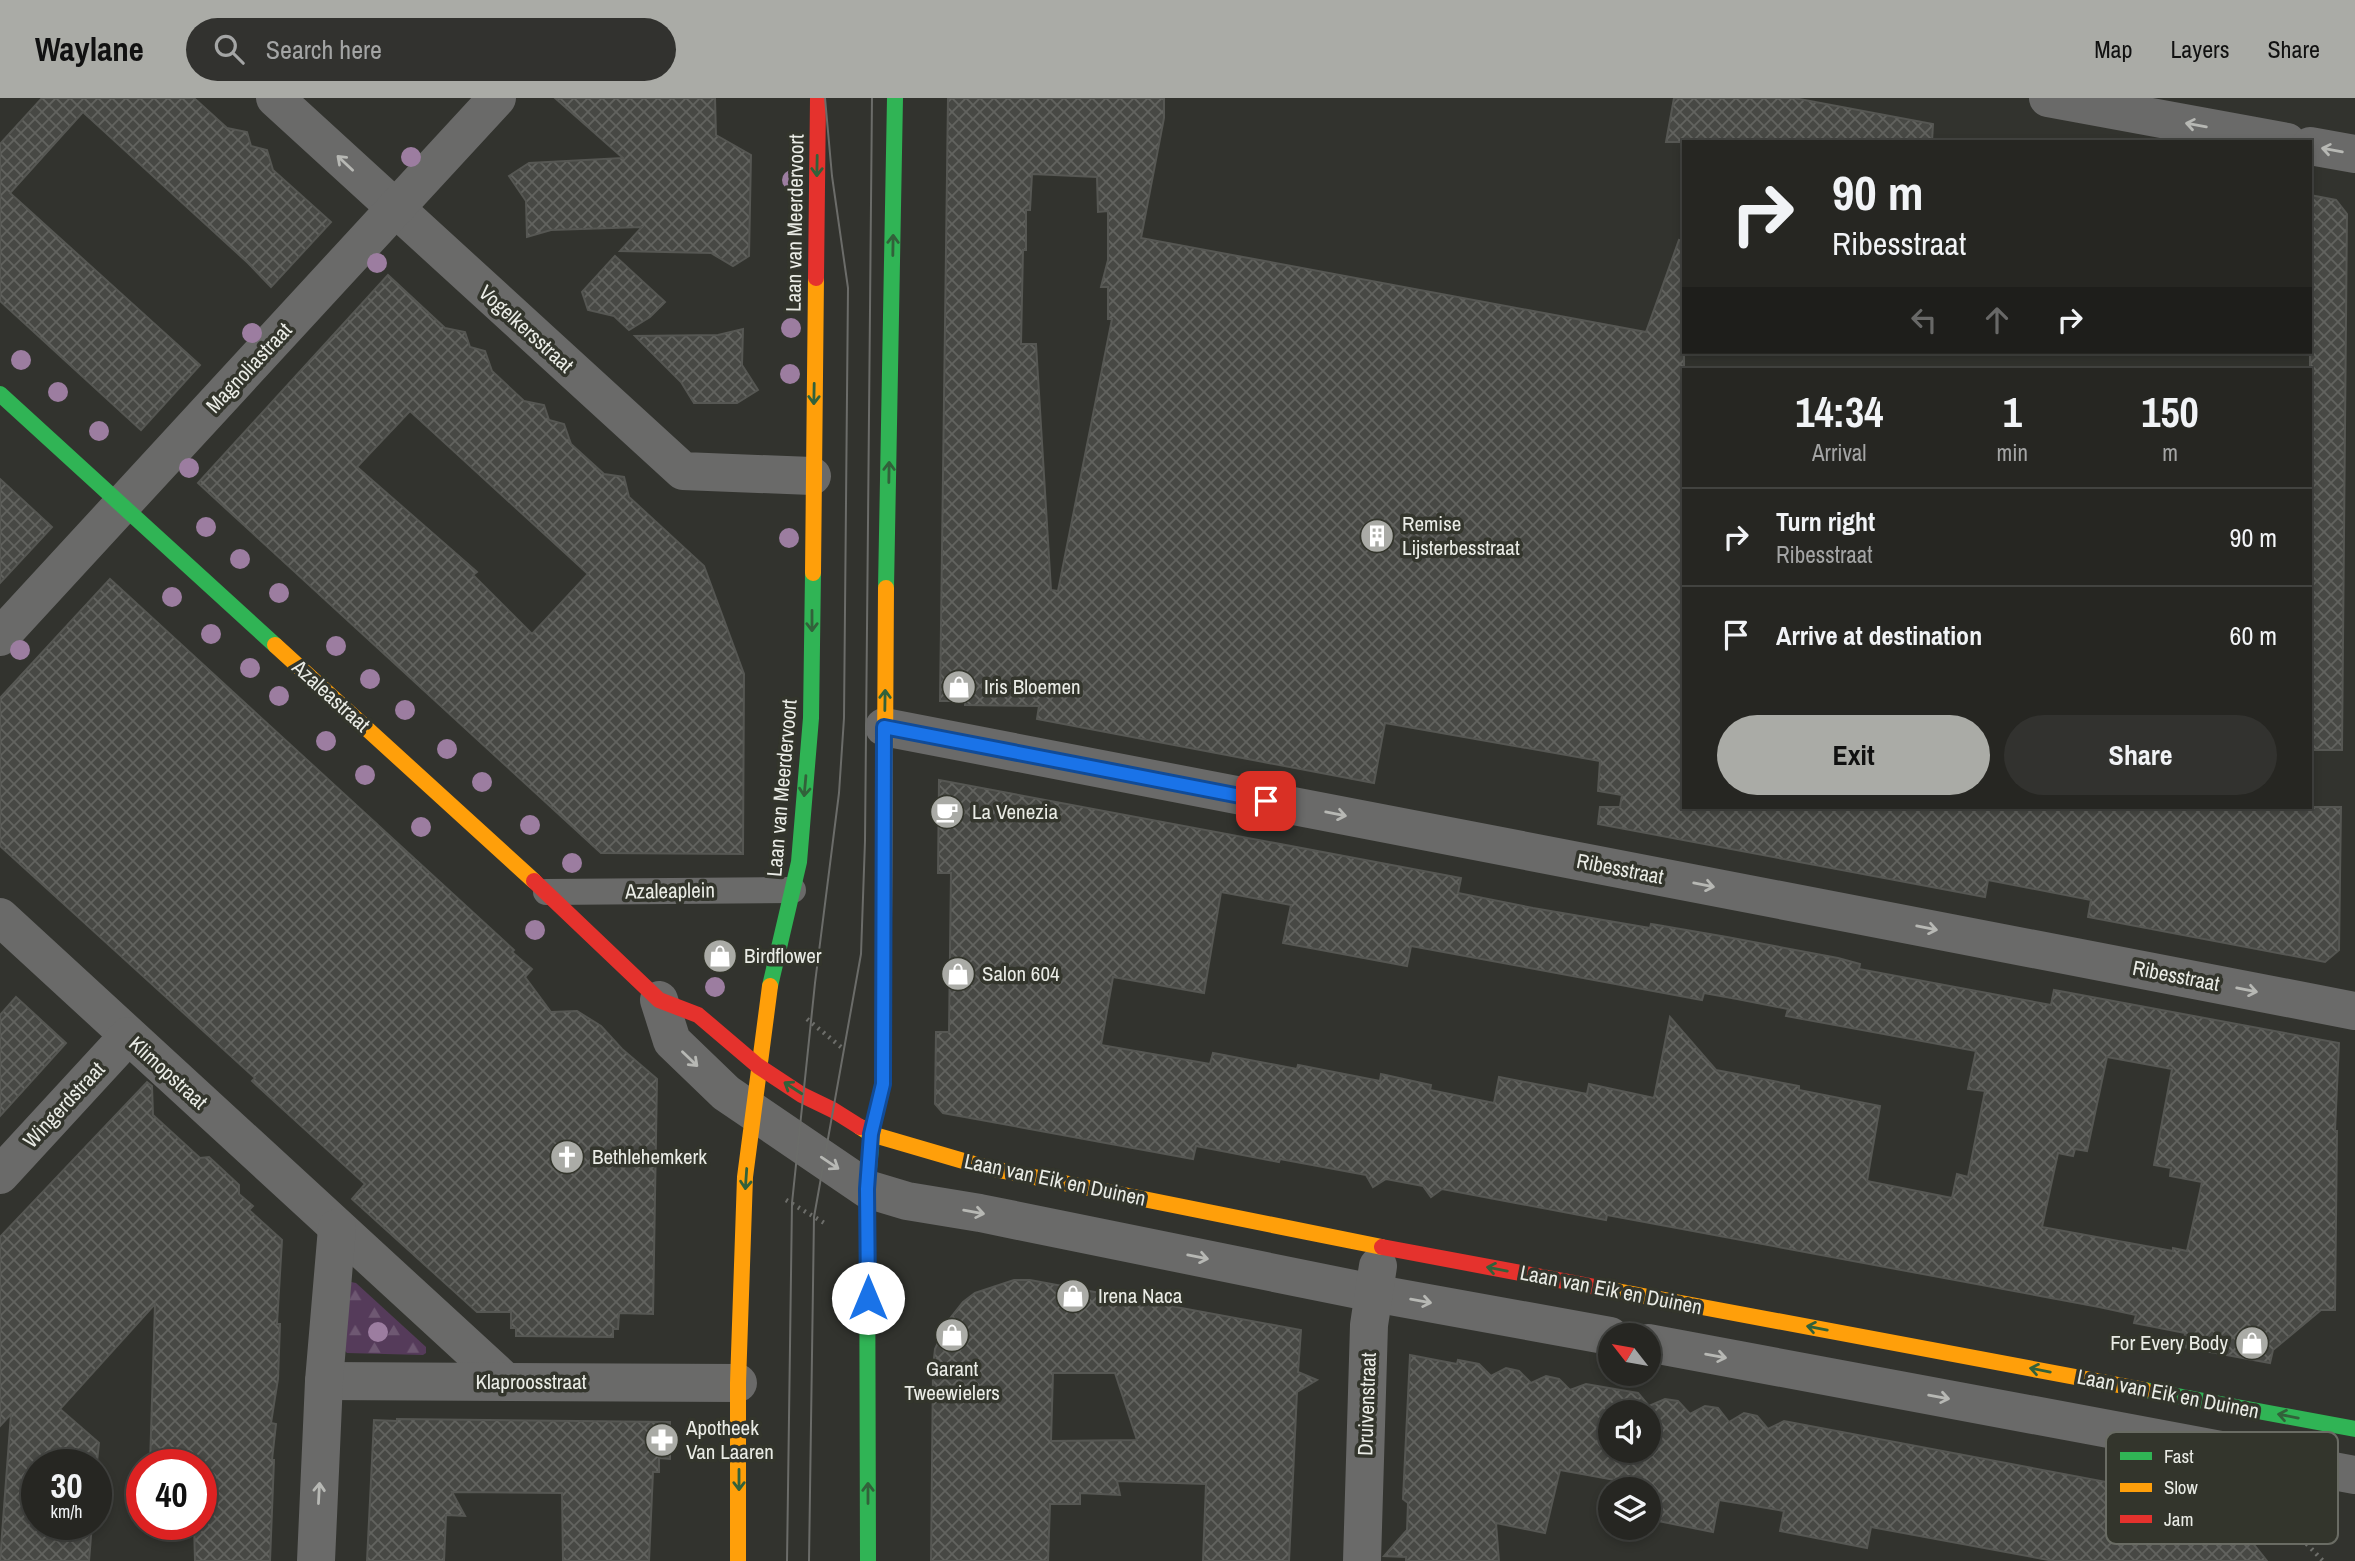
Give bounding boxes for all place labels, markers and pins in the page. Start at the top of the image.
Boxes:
place label: Remise Lijsterbesstraat [1402,509,1520,562]
building icon: Remise Lijsterbesstraat [1358,517,1396,555]
shop icon: Iris Bloemen [940,668,978,706]
place label: Iris Bloemen [984,672,1081,701]
pin [1236,771,1296,831]
cafe icon: La Venezia [928,793,966,831]
place label: La Venezia [972,797,1059,826]
shop icon: Birdflower [701,937,739,975]
place label: Birdflower [744,941,822,970]
shop icon: Salon 604 [939,955,977,993]
place label: Salon 604 [982,959,1060,988]
church icon: Bethlehemkerk [548,1138,586,1176]
place label: Bethlehemkerk [592,1142,707,1171]
shop icon: Irena Naca [1054,1277,1092,1315]
place label: Irena Naca [1098,1281,1183,1310]
shop icon: Garant Tweewielers [933,1316,971,1354]
shop icon: For Every Body [2233,1324,2271,1362]
place label: For Every Body [2110,1328,2228,1357]
place label: Garant Tweewielers [904,1354,1000,1407]
place label: Apotheek Van Laaren [685,1413,774,1466]
pharmacy icon: Apotheek Van Laaren [643,1421,681,1459]

